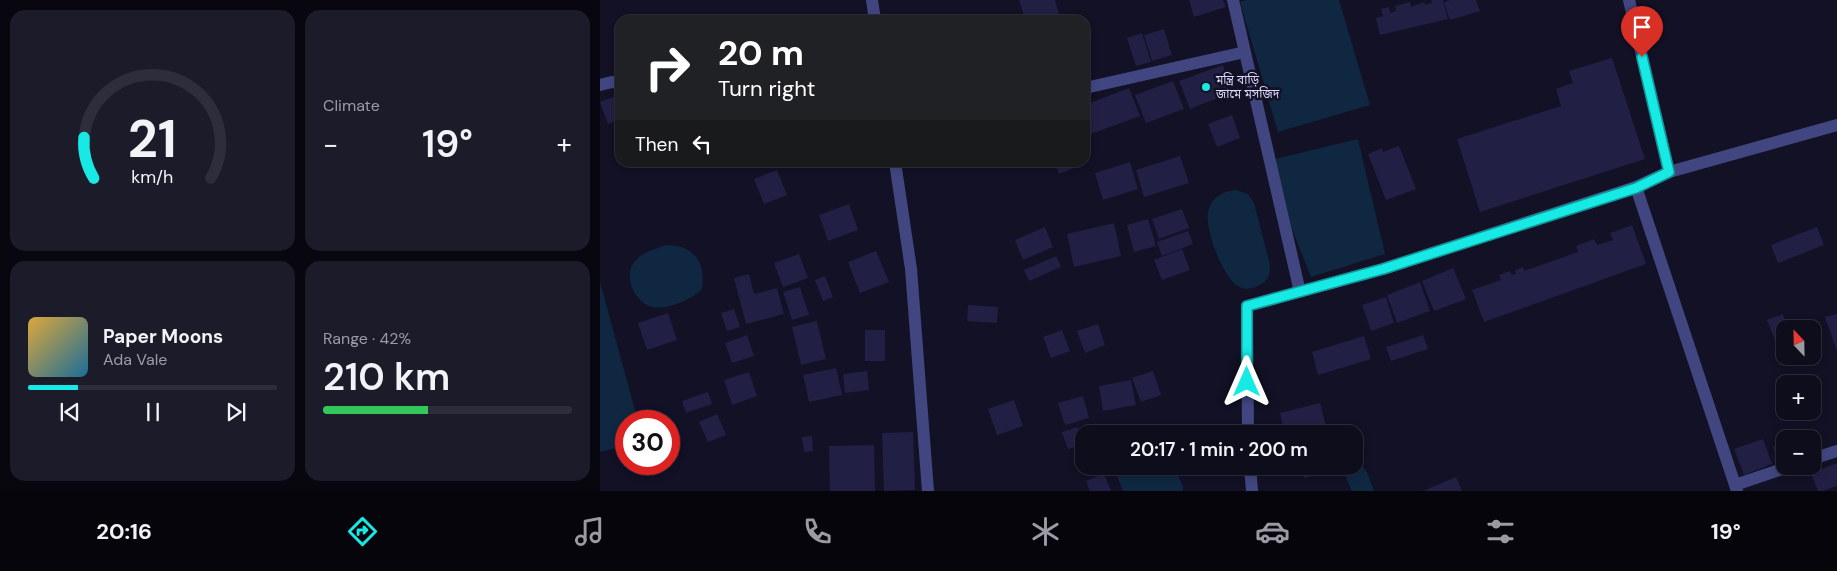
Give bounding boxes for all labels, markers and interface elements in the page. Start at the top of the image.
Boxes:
pin [1621,6,1663,57]
icon: arrive [1628,13,1656,41]
text: 20 m [718,30,804,76]
icon: right [635,35,700,100]
place label: মন্ত্রি বাড়ি জামে মসজিদ [1215,72,1280,102]
text: Turn right [718,74,815,103]
marker: মন্ত্রি বাড়ি জামে মসজিদ [1200,81,1212,93]
text: Climate [323,95,380,116]
text: 21 [128,105,177,173]
text: 19° [422,119,473,169]
text: − [323,126,338,163]
text: + [557,126,572,163]
icon: left [688,130,716,158]
text: Then [635,132,678,157]
text: km/h [131,165,174,189]
north arrow [1776,320,1821,365]
map controls [1776,320,1821,475]
text: Paper Moons [103,324,223,349]
text: Range · 42% [323,328,411,349]
text: Ada Vale [103,349,167,370]
text: 210 km [323,352,450,402]
position arrow [1220,355,1272,407]
button: + [1776,375,1821,420]
icon: previous [56,398,84,426]
icon: pause [139,398,167,426]
icon: next [222,398,250,426]
speed limit sign: 30 [615,410,680,475]
button: − [1776,430,1821,475]
text: 20:17 · 1 min · 200 m [1130,437,1308,462]
icon: directions [345,514,380,549]
icon: music [572,514,607,549]
icon: phone [800,514,835,549]
icon: climate [1028,514,1063,549]
icon: car [1255,514,1290,549]
icon: filters [1483,514,1518,549]
text: 20:16 [96,517,152,546]
text: 19° [1711,517,1741,546]

